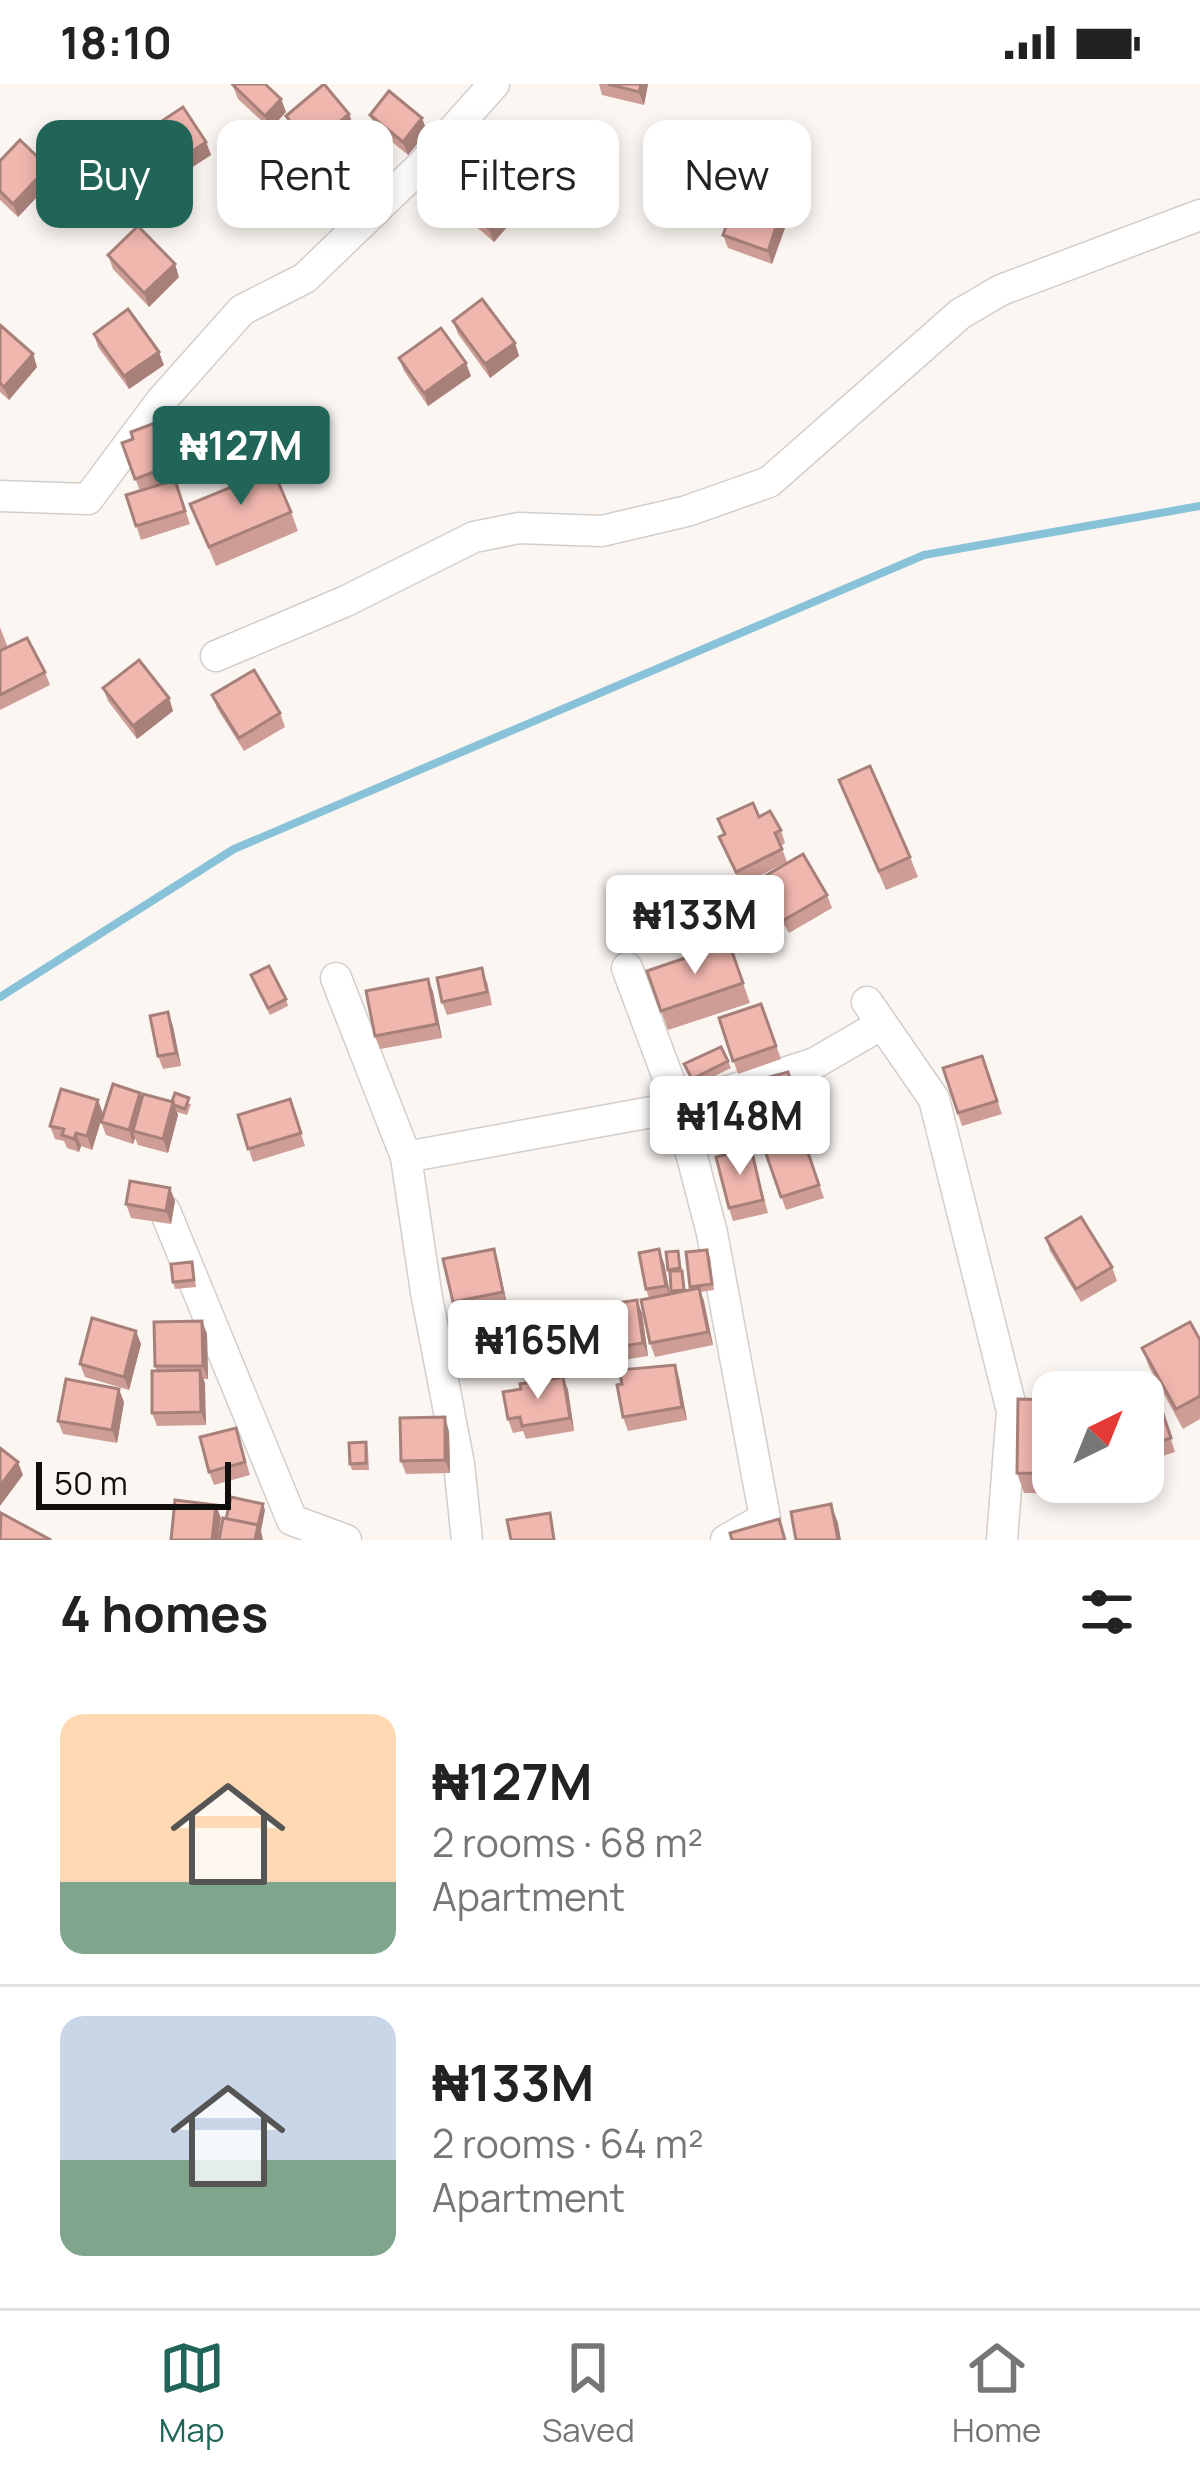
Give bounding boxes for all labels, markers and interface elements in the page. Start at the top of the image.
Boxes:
text: 18:10 [60,11,172,73]
chip: Buy [36,120,193,228]
chip: Rent [217,120,393,228]
chip: Filters [417,120,619,228]
chip: New [643,120,811,228]
pin: ₦127M [157,406,325,508]
text: ₦127M [180,418,302,472]
pin: ₦133M [611,875,779,977]
text: ₦133M [633,887,757,941]
pin: ₦148M [656,1076,824,1178]
text: ₦148M [677,1088,803,1142]
pin: ₦165M [454,1300,622,1402]
text: ₦165M [475,1312,601,1366]
north arrow [1032,1371,1164,1503]
map controls [1032,1371,1164,1503]
scale bar [36,1456,231,1509]
text: 50 m [54,1460,128,1505]
text: 4 homes [60,1578,268,1647]
icon: filters [1074,1579,1140,1645]
text: ₦127M [432,1746,592,1815]
icon: home [156,1762,300,1906]
text: 2 rooms · 68 m² [432,1815,703,1869]
text: Apartment [432,1869,625,1923]
text: ₦133M [432,2047,594,2116]
icon: home [156,2064,300,2208]
text: 2 rooms · 64 m² [432,2116,703,2170]
text: Apartment [432,2170,625,2224]
tab: Map [159,2335,225,2452]
tab: Saved [542,2335,635,2452]
tab: Home [952,2335,1041,2452]

